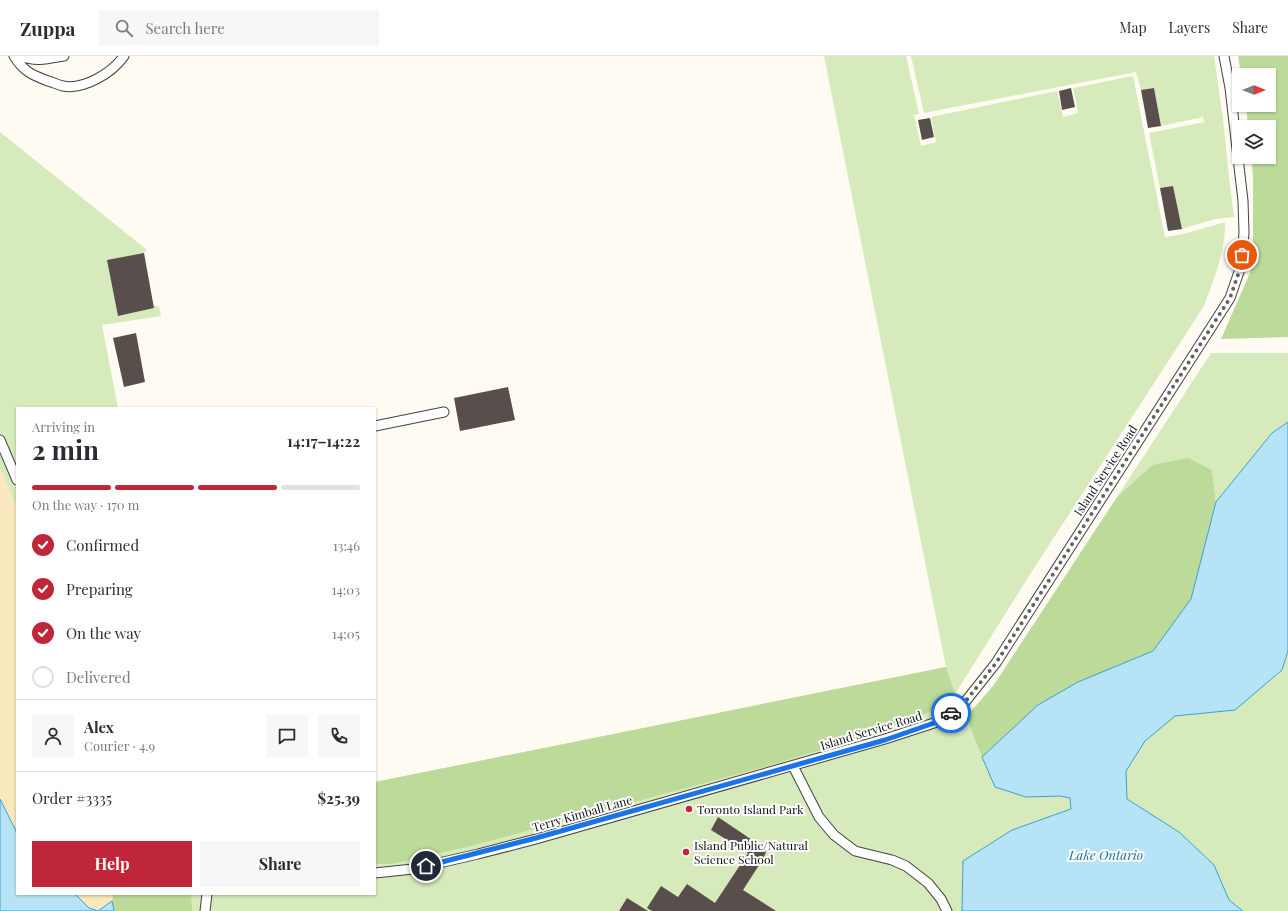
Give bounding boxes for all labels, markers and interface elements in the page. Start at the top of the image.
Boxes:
search box [99,10,379,46]
text: Zuppa [20,15,75,41]
icon: search [113,17,135,39]
text: Search here [145,18,225,38]
text: Map [1119,18,1147,37]
text: Layers [1169,18,1210,37]
text: Share [1232,18,1268,37]
north arrow [1232,68,1276,112]
map controls [1232,68,1276,164]
button: layers [1232,120,1276,164]
pin [1225,238,1259,272]
icon: bag [1231,244,1253,266]
text: Arriving in [32,418,95,435]
street label: Island Service Road [1070,421,1140,519]
text: 14:17–14:22 [287,431,360,451]
text: 2 min [32,432,99,467]
text: On the way · 170 m [32,496,139,513]
icon: check [32,534,54,556]
text: Confirmed [66,535,139,555]
text: 13:46 [333,537,360,554]
icon: check [32,578,54,600]
text: Preparing [66,579,133,599]
text: 14:03 [332,581,360,598]
icon: check [32,622,54,644]
text: On the way [66,623,141,643]
text: 14:05 [332,625,360,642]
text: Delivered [66,667,131,687]
courier [931,693,971,733]
icon: car [940,702,962,724]
street label: Island Service Road [818,707,924,753]
button: person [32,715,74,757]
button: chat [266,715,308,757]
button: phone [318,715,360,757]
text: Alex [84,717,114,737]
text: Courier · 4.9 [84,737,155,754]
text: Order #3335 [32,788,112,808]
text: $25.39 [317,788,360,808]
street label: Terry Kimball Lane [530,791,634,835]
place label: Toronto Island Park [697,801,804,817]
marker: Toronto Island Park [684,804,694,814]
place label: Island Public/Natural Science School [694,837,809,867]
button: Help [32,841,192,887]
button: Share [200,841,360,887]
water label: Lake Ontario [1068,846,1143,863]
marker: Island Public/Natural Science School [681,847,691,857]
pin [409,849,443,883]
icon: home [415,855,437,877]

